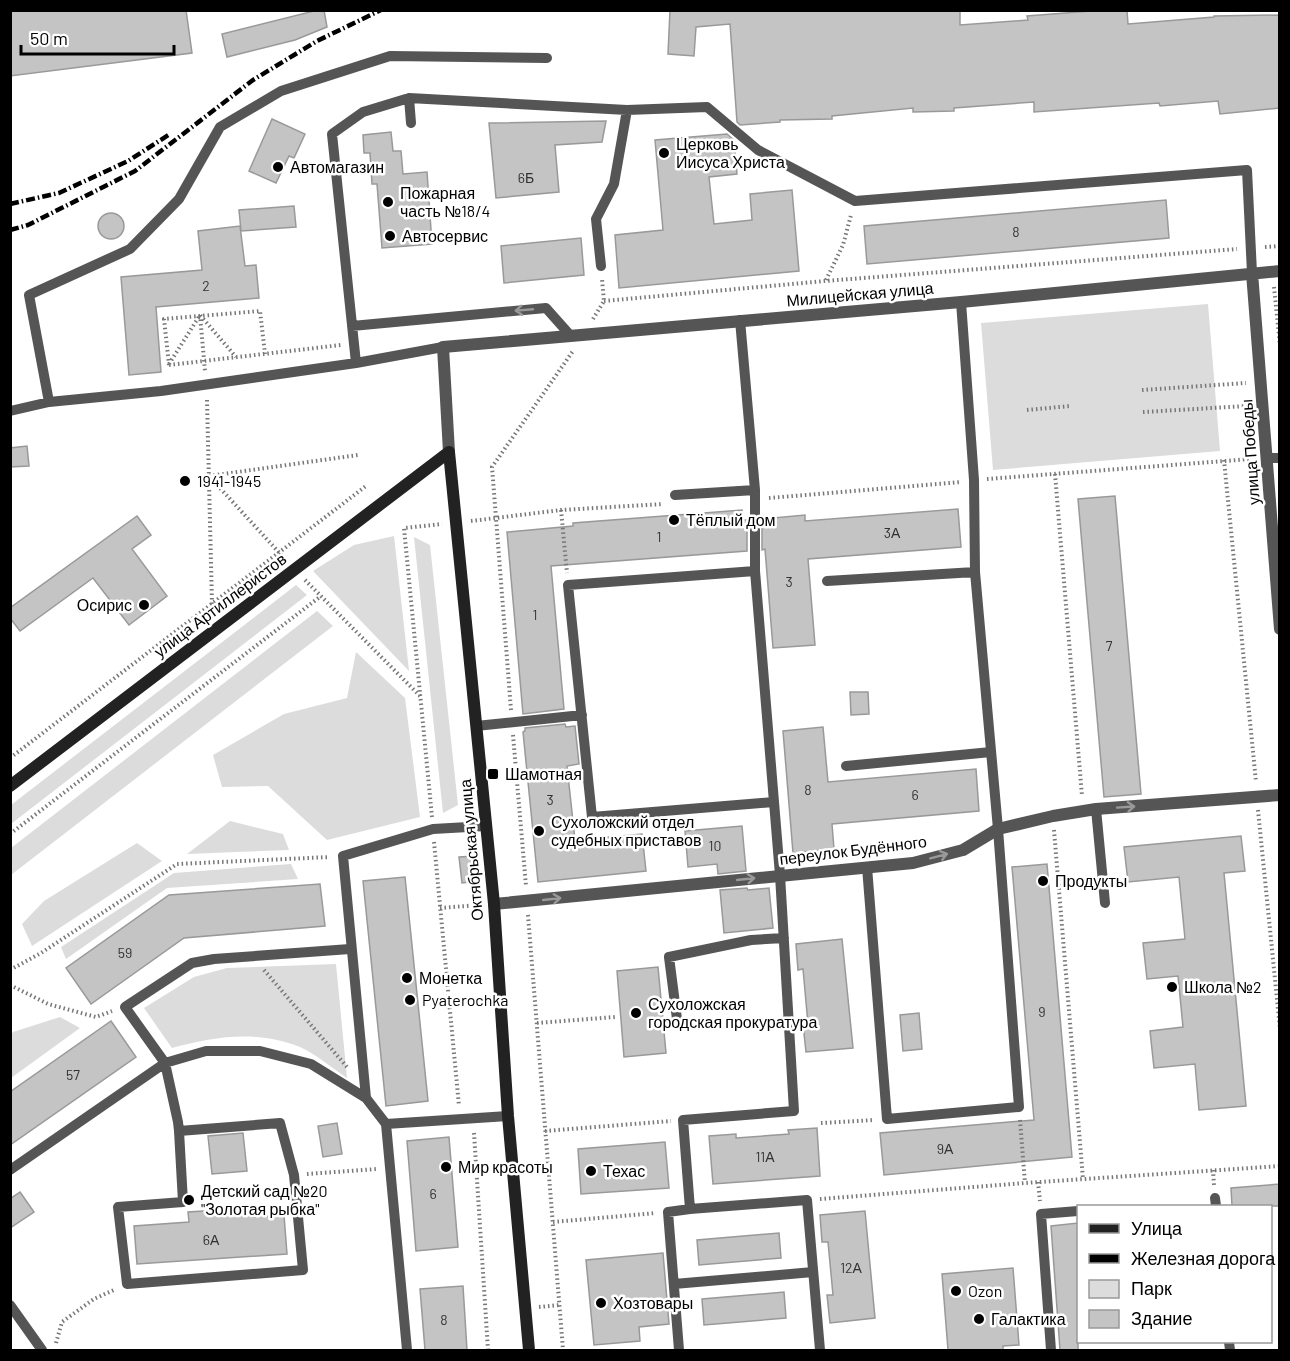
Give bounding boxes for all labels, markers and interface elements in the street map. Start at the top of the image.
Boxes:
scale bar [21,18,174,56]
text: 50 m [30,27,68,49]
place label: Церковь Иисуса Христа [676,134,785,171]
marker: Церковь Иисуса Христа [657,146,671,160]
place label: Автомагазин [290,157,384,176]
marker: Автомагазин [271,160,285,174]
house number: 6Б [518,169,534,186]
place label: Пожарная часть №18/4 [400,183,490,220]
marker: Пожарная часть №18/4 [381,195,395,209]
house number: 8 [1012,223,1020,240]
place label: Автосервис [402,226,488,245]
marker: Автосервис [383,229,397,243]
house number: 2 [202,277,210,294]
street label: Милицейская улица [786,278,934,309]
one-way arrow [515,305,535,316]
street label: улица Победы [1236,399,1263,506]
place label: 1941-1945 [197,471,261,490]
marker: 1941-1945 [178,474,192,488]
place label: Тёплый дом [686,510,776,529]
marker: Тёплый дом [667,513,681,527]
house number: 3А [884,524,901,541]
house number: 1 [657,528,661,545]
street label: улица Артиллеристов [150,549,290,661]
house number: 3 [785,573,793,590]
place label: Осирис [77,595,132,614]
marker: Осирис [137,598,151,612]
house number: 1 [533,606,537,623]
house number: 7 [1106,637,1113,654]
place label: Шамотная [505,764,582,783]
marker: Шамотная [486,767,500,781]
street label: Октябрьская улица [455,778,486,922]
house number: 8 [804,781,812,798]
house number: 6 [911,786,919,803]
house number: 3 [546,791,554,808]
one-way arrow [1115,801,1135,812]
place label: Сухоложский отдел судебных приставов [551,812,702,849]
marker: Сухоложский отдел судебных приставов [532,824,546,838]
street label: переулок Будённого [778,831,928,868]
house number: 10 [709,837,721,854]
one-way arrow [930,849,949,861]
place label: Продукты [1055,871,1127,890]
one-way arrow [736,873,755,884]
marker: Продукты [1036,874,1050,888]
one-way arrow [542,893,561,904]
house number: 59 [118,944,132,961]
place label: Монетка [419,968,482,987]
marker: Монетка [400,971,414,985]
place label: Школа №2 [1184,977,1262,996]
marker: Школа №2 [1165,980,1179,994]
place label: Pyaterochka [422,990,508,1009]
marker: Pyaterochka [403,993,417,1007]
place label: Сухоложская городская прокуратура [648,994,817,1031]
house number: 9 [1038,1003,1046,1020]
marker: Сухоложская городская прокуратура [629,1006,643,1020]
house number: 57 [66,1066,80,1083]
house number: 9А [937,1140,954,1157]
house number: 11А [755,1148,775,1165]
place label: Мир красоты [458,1157,553,1176]
marker: Мир красоты [439,1160,453,1174]
place label: Техас [603,1161,645,1180]
marker: Техас [584,1164,598,1178]
place label: Детский сад №20 "Золотая рыбка" [201,1181,328,1218]
house number: 6 [429,1185,437,1202]
marker: Детский сад №20 "Золотая рыбка" [182,1193,196,1207]
legend [1077,1205,1272,1343]
text: Улица [1131,1217,1183,1239]
house number: 6А [203,1231,220,1248]
text: Железная дорога [1131,1247,1276,1269]
house number: 12А [840,1259,863,1276]
text: Парк [1131,1277,1172,1299]
place label: Ozon [968,1281,1002,1300]
marker: Ozon [949,1284,963,1298]
place label: Хозтовары [613,1293,693,1312]
marker: Хозтовары [594,1296,608,1310]
text: Здание [1131,1307,1192,1329]
place label: Галактика [991,1309,1066,1328]
house number: 8 [440,1311,448,1328]
marker: Галактика [972,1312,986,1326]

